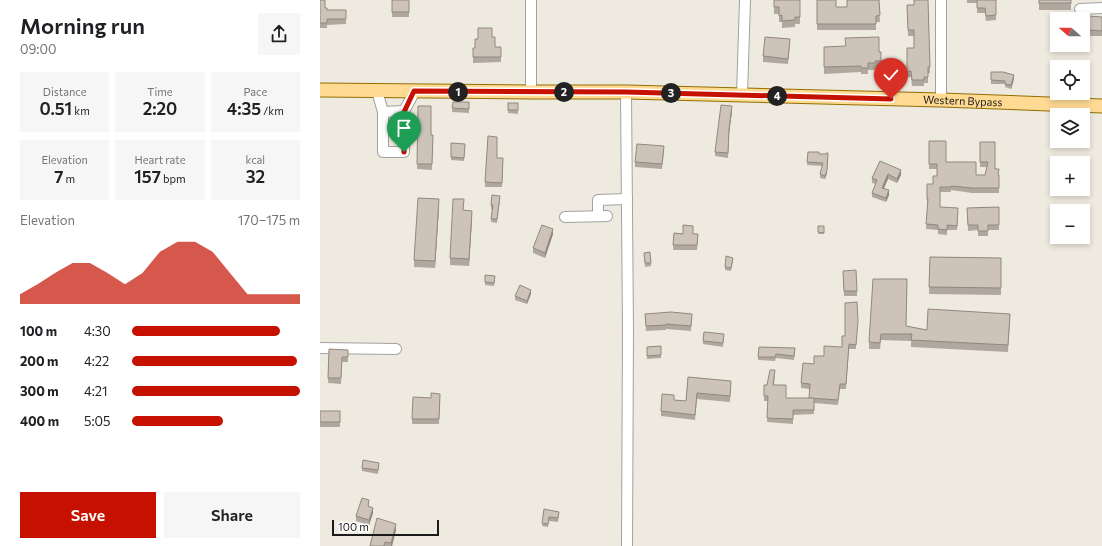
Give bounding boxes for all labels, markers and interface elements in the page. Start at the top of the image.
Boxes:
text: Morning run [20,12,145,39]
north arrow [1050,12,1090,52]
map controls [1050,12,1090,244]
button: share [258,13,300,55]
text: 09:00 [20,41,56,57]
pin [874,58,908,99]
button: locate [1050,60,1090,100]
icon: check [880,64,902,86]
pin: 1 [448,82,468,102]
pin: 2 [554,82,574,102]
pin: 3 [661,83,681,103]
text: Distance [43,85,87,98]
text: Time [147,85,173,98]
text: Pace [243,85,267,98]
text: 1 [456,85,460,98]
text: 2 [561,85,567,98]
text: 3 [668,86,674,99]
pin: 4 [767,86,787,106]
text: 4 [774,89,780,102]
street label: Western Bypass [923,93,1003,108]
text: 0.51 [39,98,72,119]
text: 2:20 [143,98,177,119]
text: 4:35 [227,98,261,119]
text: km [72,104,90,117]
text: /km [261,104,284,117]
button: layers [1050,108,1090,148]
pin [387,111,421,152]
icon: arrive [393,117,415,139]
text: Elevation [41,153,88,166]
text: Heart rate [134,153,186,166]
text: kcal [245,153,265,166]
button: + [1050,156,1090,196]
text: 7 [54,166,63,187]
text: 157 [134,166,161,187]
text: 32 [246,166,265,187]
text: m [63,172,75,185]
text: bpm [161,172,186,185]
button: − [1050,204,1090,244]
text: Elevation [20,212,75,228]
text: 170–175 m [238,212,300,228]
text: 100 m [20,323,57,339]
text: 4:30 [84,323,111,339]
text: 200 m [20,353,58,369]
text: 4:22 [84,353,109,369]
text: 300 m [20,383,59,399]
text: 4:21 [84,383,108,399]
text: 400 m [20,413,59,429]
text: 5:05 [84,413,111,429]
button: Save [20,492,156,538]
button: Share [164,492,300,538]
scale bar [332,518,439,537]
text: 100 m [338,520,369,533]

